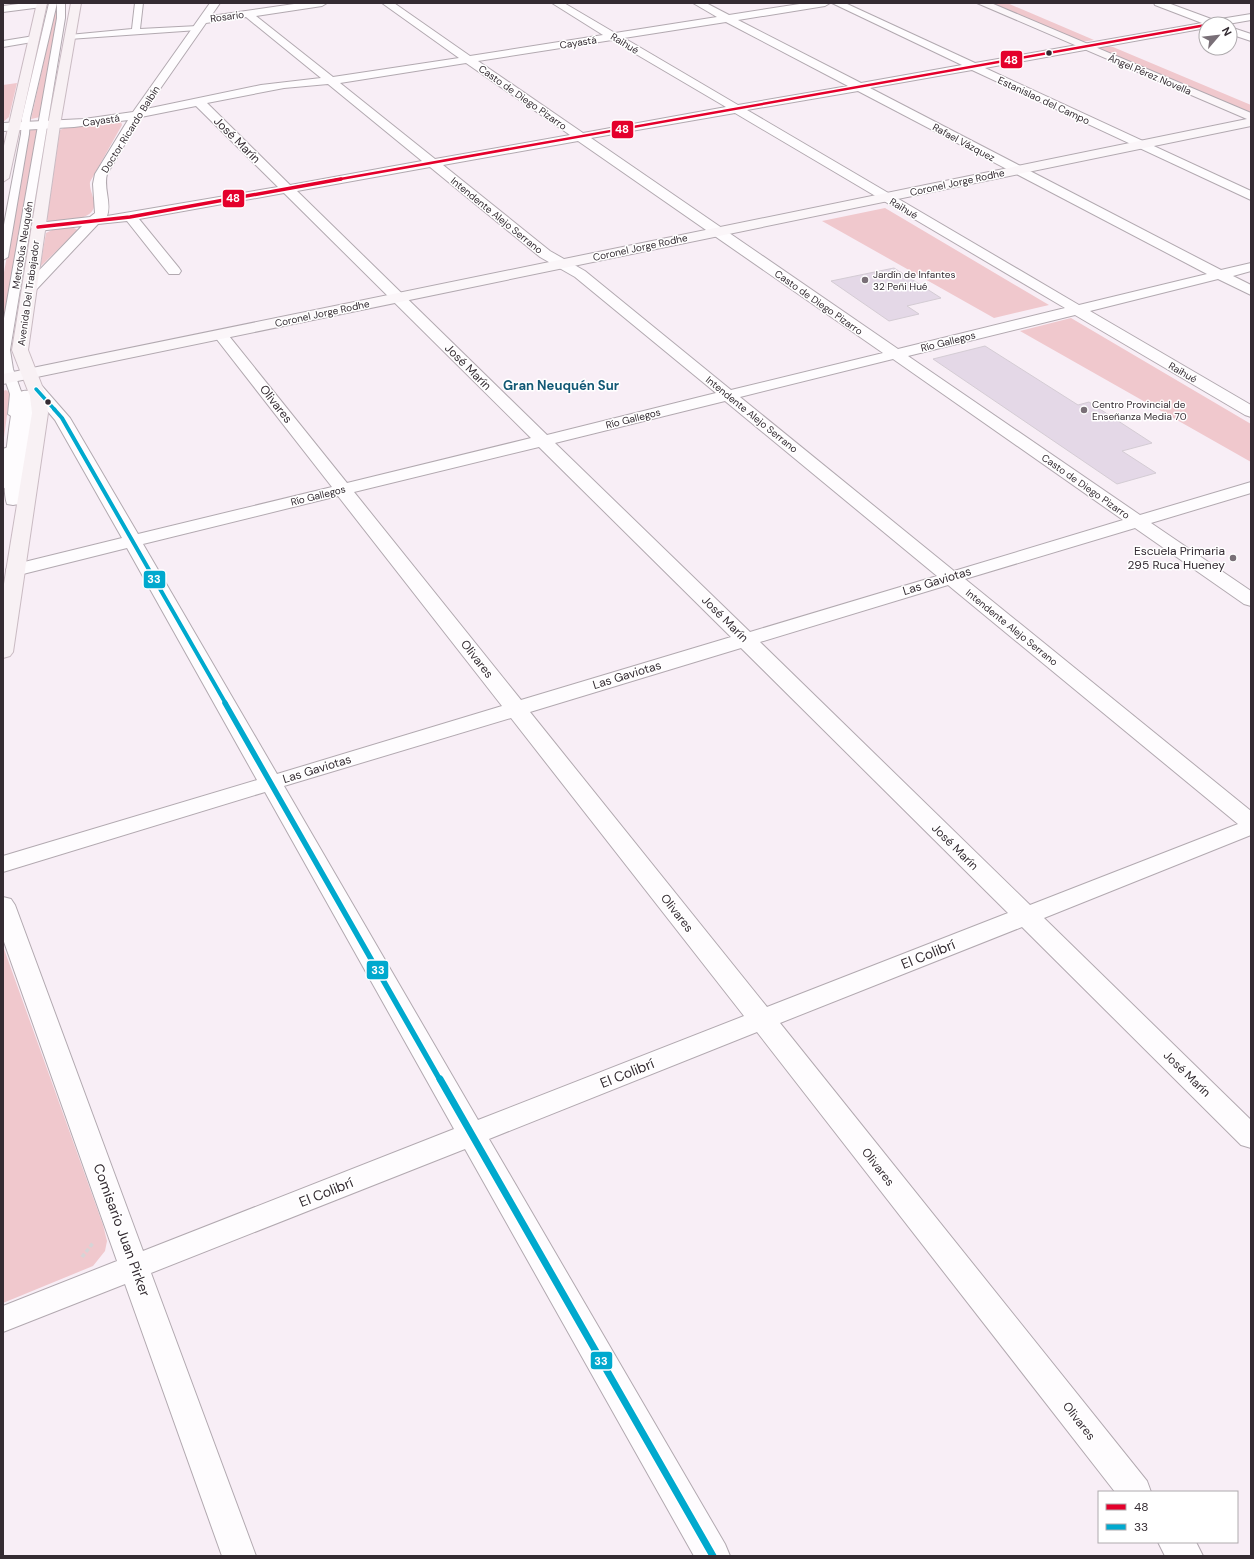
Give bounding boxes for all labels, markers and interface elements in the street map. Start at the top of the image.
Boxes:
street label: Rosario [209,8,245,25]
north arrow [1198,16,1238,56]
text: N [1219,24,1235,38]
street label: Raihué [608,30,642,57]
street label: Cayastá [559,33,598,52]
unlabelled marker [1044,48,1054,58]
line badge: 48 [1000,50,1023,69]
street label: Ángel Pérez Novella [1106,51,1193,98]
text: 48 [1004,53,1018,67]
street label: Casto de Diego Pizarro [476,62,569,133]
street label: Estanislao del Campo [996,73,1092,127]
street label: Doctor Ricardo Balbín [98,83,163,175]
street label: Cayastá [82,111,120,130]
street label: José Marín [210,113,264,167]
line badge: 48 [611,120,634,139]
street label: Rafael Vázquez [930,121,998,165]
text: 48 [615,122,629,136]
street label: Coronel Jorge Rodhe [909,166,1006,199]
street label: Intendente Alejo Serrano [448,174,545,257]
line badge: 48 [222,189,245,208]
text: 48 [226,191,240,205]
street label: Raihué [887,195,921,222]
street label: Metrobús Neuquén [9,200,36,290]
street label: Coronel Jorge Rodhe [592,231,689,264]
street label: Avenida Del Trabajador [15,239,42,347]
street label: Casto de Diego Pizarro [772,267,865,338]
place label: Jardín de Infantes 32 Peñi Hué [873,268,955,293]
marker: Jardín de Infantes 32 Peñi Hué [860,275,870,285]
street label: Coronel Jorge Rodhe [274,297,371,330]
street label: Río Gallegos [919,328,977,355]
street label: José Marín [441,340,495,394]
street label: Raihué [1166,359,1200,386]
street label: Intendente Alejo Serrano [703,373,800,456]
district label: Gran Neuquén Sur [503,377,620,394]
street label: Olivares [256,382,296,426]
unlabelled marker [43,397,53,407]
place label: Centro Provincial de Enseñanza Media 70 [1092,398,1187,423]
street label: Río Gallegos [604,405,662,432]
marker: Centro Provincial de Enseñanza Media 70 [1079,405,1089,415]
street label: Casto de Diego Pizarro [1039,451,1132,522]
street label: Río Gallegos [289,482,347,509]
place label: Escuela Primaria 295 Ruca Hueney [1128,543,1225,573]
marker: Escuela Primaria 295 Ruca Hueney [1228,553,1238,563]
street label: Las Gaviotas [901,563,973,599]
line badge: 33 [143,570,166,589]
text: 33 [147,572,161,586]
street label: Intendente Alejo Serrano [963,586,1060,669]
street label: José Marín [698,592,752,646]
street label: Olivares [457,637,497,681]
street label: Las Gaviotas [591,657,663,693]
street label: Las Gaviotas [281,751,353,787]
street label: José Marín [928,820,982,874]
street label: Olivares [657,891,697,935]
street label: El Colibrí [898,935,958,973]
line badge: 33 [366,960,389,980]
text: 33 [371,963,385,977]
street label: José Marín [1160,1047,1214,1101]
street label: El Colibrí [597,1054,657,1092]
street label: Olivares [858,1145,898,1189]
street label: Comisario Juan Pirker [90,1161,154,1299]
street label: El Colibrí [296,1173,356,1211]
line badge: 33 [590,1351,613,1370]
text: 33 [594,1354,608,1368]
street label: Olivares [1059,1399,1099,1443]
legend [1098,1491,1238,1543]
text: 48 [1134,1499,1149,1515]
text: 33 [1134,1519,1148,1535]

